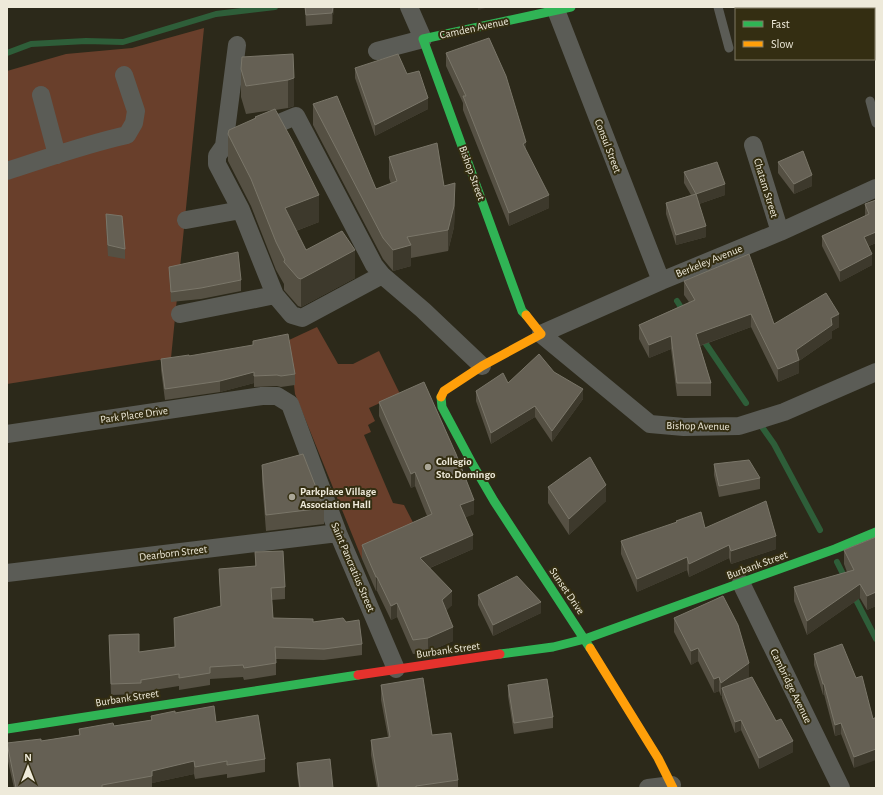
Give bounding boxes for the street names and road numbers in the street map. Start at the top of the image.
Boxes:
street label: Camden Avenue [439,15,509,41]
street label: Consul Street [593,118,623,175]
street label: Bishop Street [457,144,487,202]
street label: Chatam Street [752,157,780,219]
street label: Berkeley Avenue [674,243,744,279]
street label: Park Place Drive [99,405,169,425]
street label: Bishop Avenue [666,420,730,432]
street label: Saint Pancratius Street [329,521,377,614]
street label: Dearborn Street [138,543,208,563]
street label: Burbank Street [725,549,789,581]
street label: Sunset Drive [547,566,587,616]
street label: Burbank Street [416,640,481,660]
street label: Cambridge Avenue [768,647,814,725]
street label: Burbank Street [95,687,160,708]

